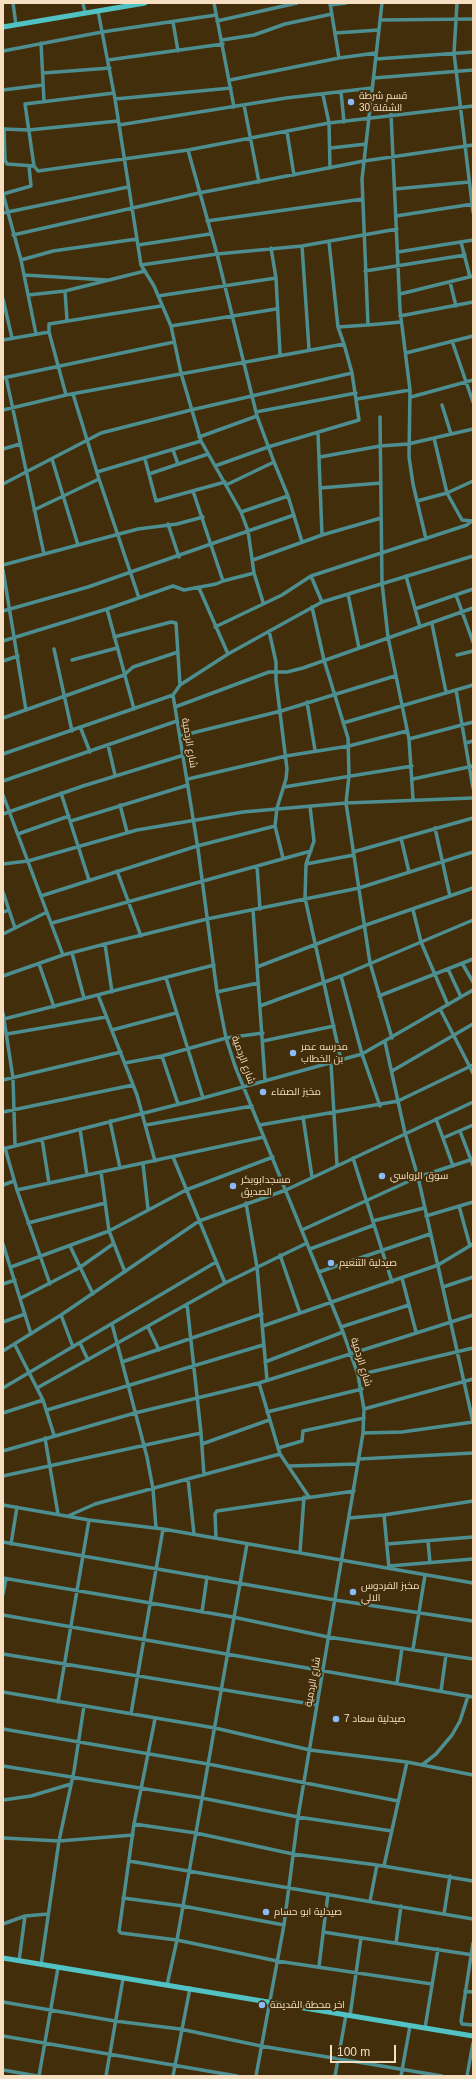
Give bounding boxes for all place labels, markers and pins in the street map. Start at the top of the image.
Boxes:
place label: قسم شرطة الشقلة 30 [359,90,407,114]
marker: قسم شرطة الشقلة 30 [346,97,356,107]
place label: مدرسه عمر بن الخطاب [301,1041,348,1064]
marker: مدرسه عمر بن الخطاب [288,1048,298,1058]
place label: مخبز الصفاء [271,1086,321,1098]
marker: مخبز الصفاء [258,1087,268,1097]
place label: سوق الرواسي [390,1170,448,1182]
marker: سوق الرواسي [377,1171,387,1181]
place label: مسجدابوبكر الصديق [241,1174,291,1198]
marker: مسجدابوبكر الصديق [228,1181,238,1191]
place label: صيدلية التنعيم [339,1257,397,1269]
marker: صيدلية التنعيم [326,1258,336,1268]
place label: مخبز الفردوس الالي [361,1580,419,1604]
marker: مخبز الفردوس الالي [348,1587,358,1597]
place label: صيدلية سعاد 7 [344,1713,405,1725]
marker: صيدلية سعاد 7 [331,1714,341,1724]
place label: صيدلية ابو حسام [274,1906,342,1918]
marker: صيدلية ابو حسام [261,1907,271,1917]
place label: اخر محطة القديمة [270,1999,345,2011]
marker: اخر محطة القديمة [257,2000,267,2010]

